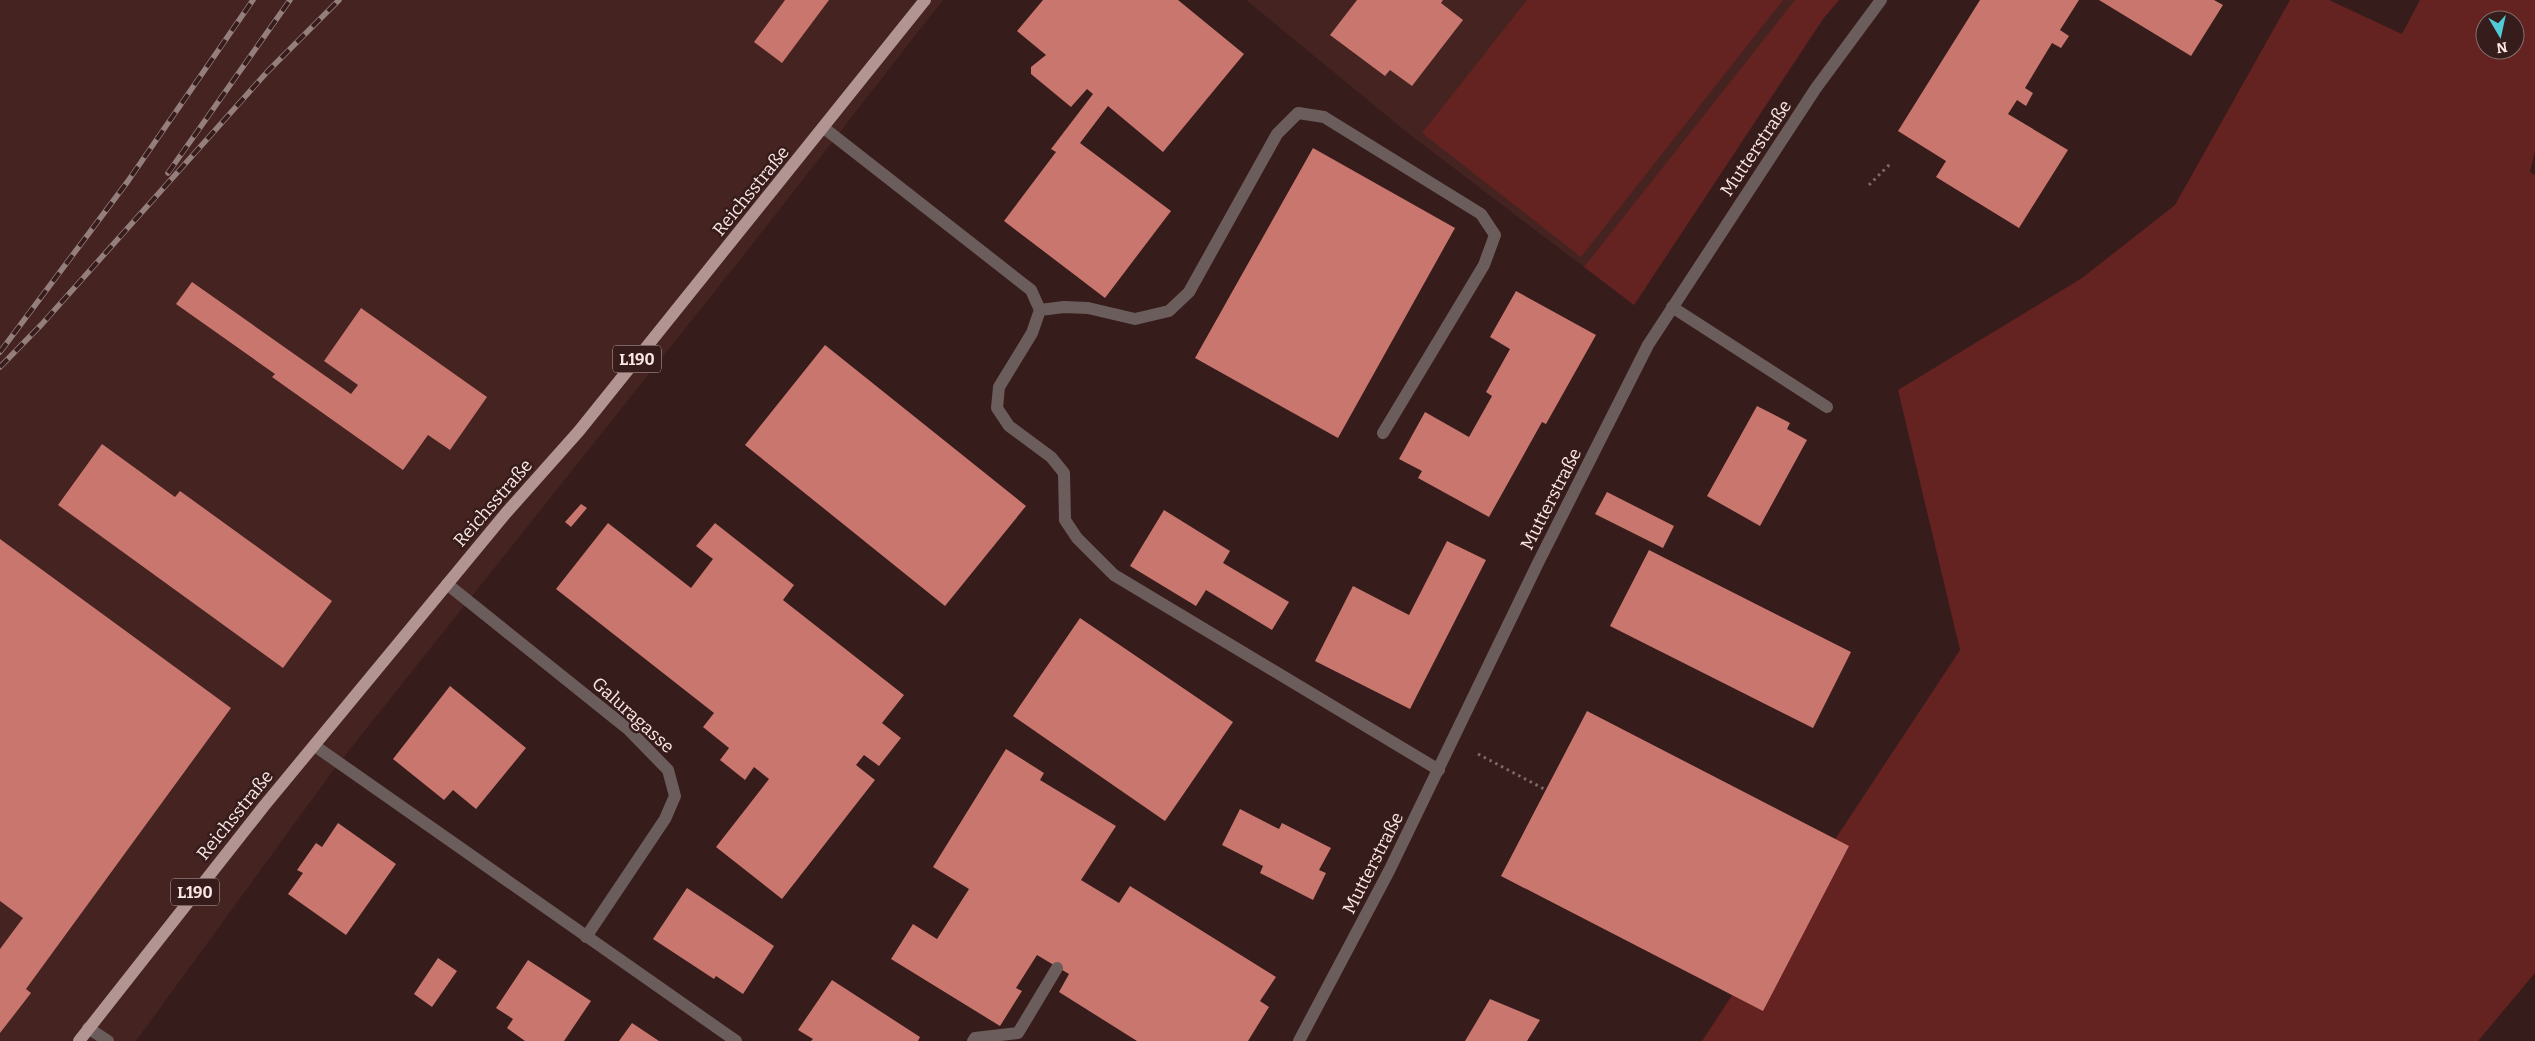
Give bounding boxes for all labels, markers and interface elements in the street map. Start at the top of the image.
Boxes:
north arrow [2475,10,2525,60]
text: N [2495,38,2509,57]
street label: Mutterstraße [1716,96,1796,200]
street label: Reichsstraße [708,142,794,240]
road number: L190 [613,346,661,372]
street label: Mutterstraße [1516,444,1586,554]
street label: Reichsstraße [449,455,537,551]
street label: Galuragasse [587,672,679,758]
street label: Reichsstraße [192,766,278,864]
street label: Mutterstraße [1338,808,1408,918]
road number: L190 [171,879,219,906]

